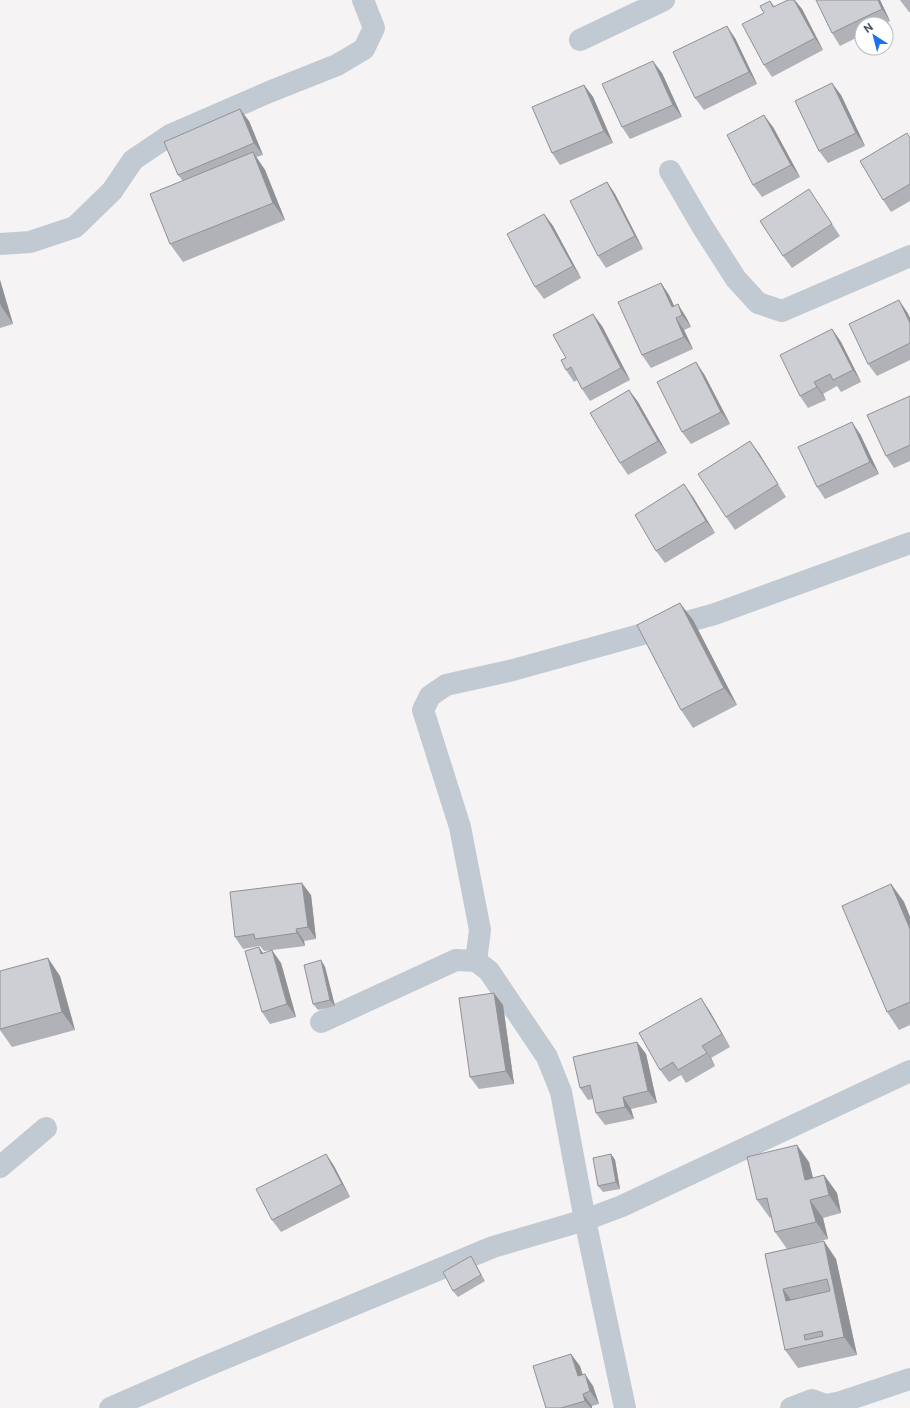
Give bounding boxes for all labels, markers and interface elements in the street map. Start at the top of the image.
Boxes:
north arrow [854,16,894,56]
text: N [861,20,875,35]

